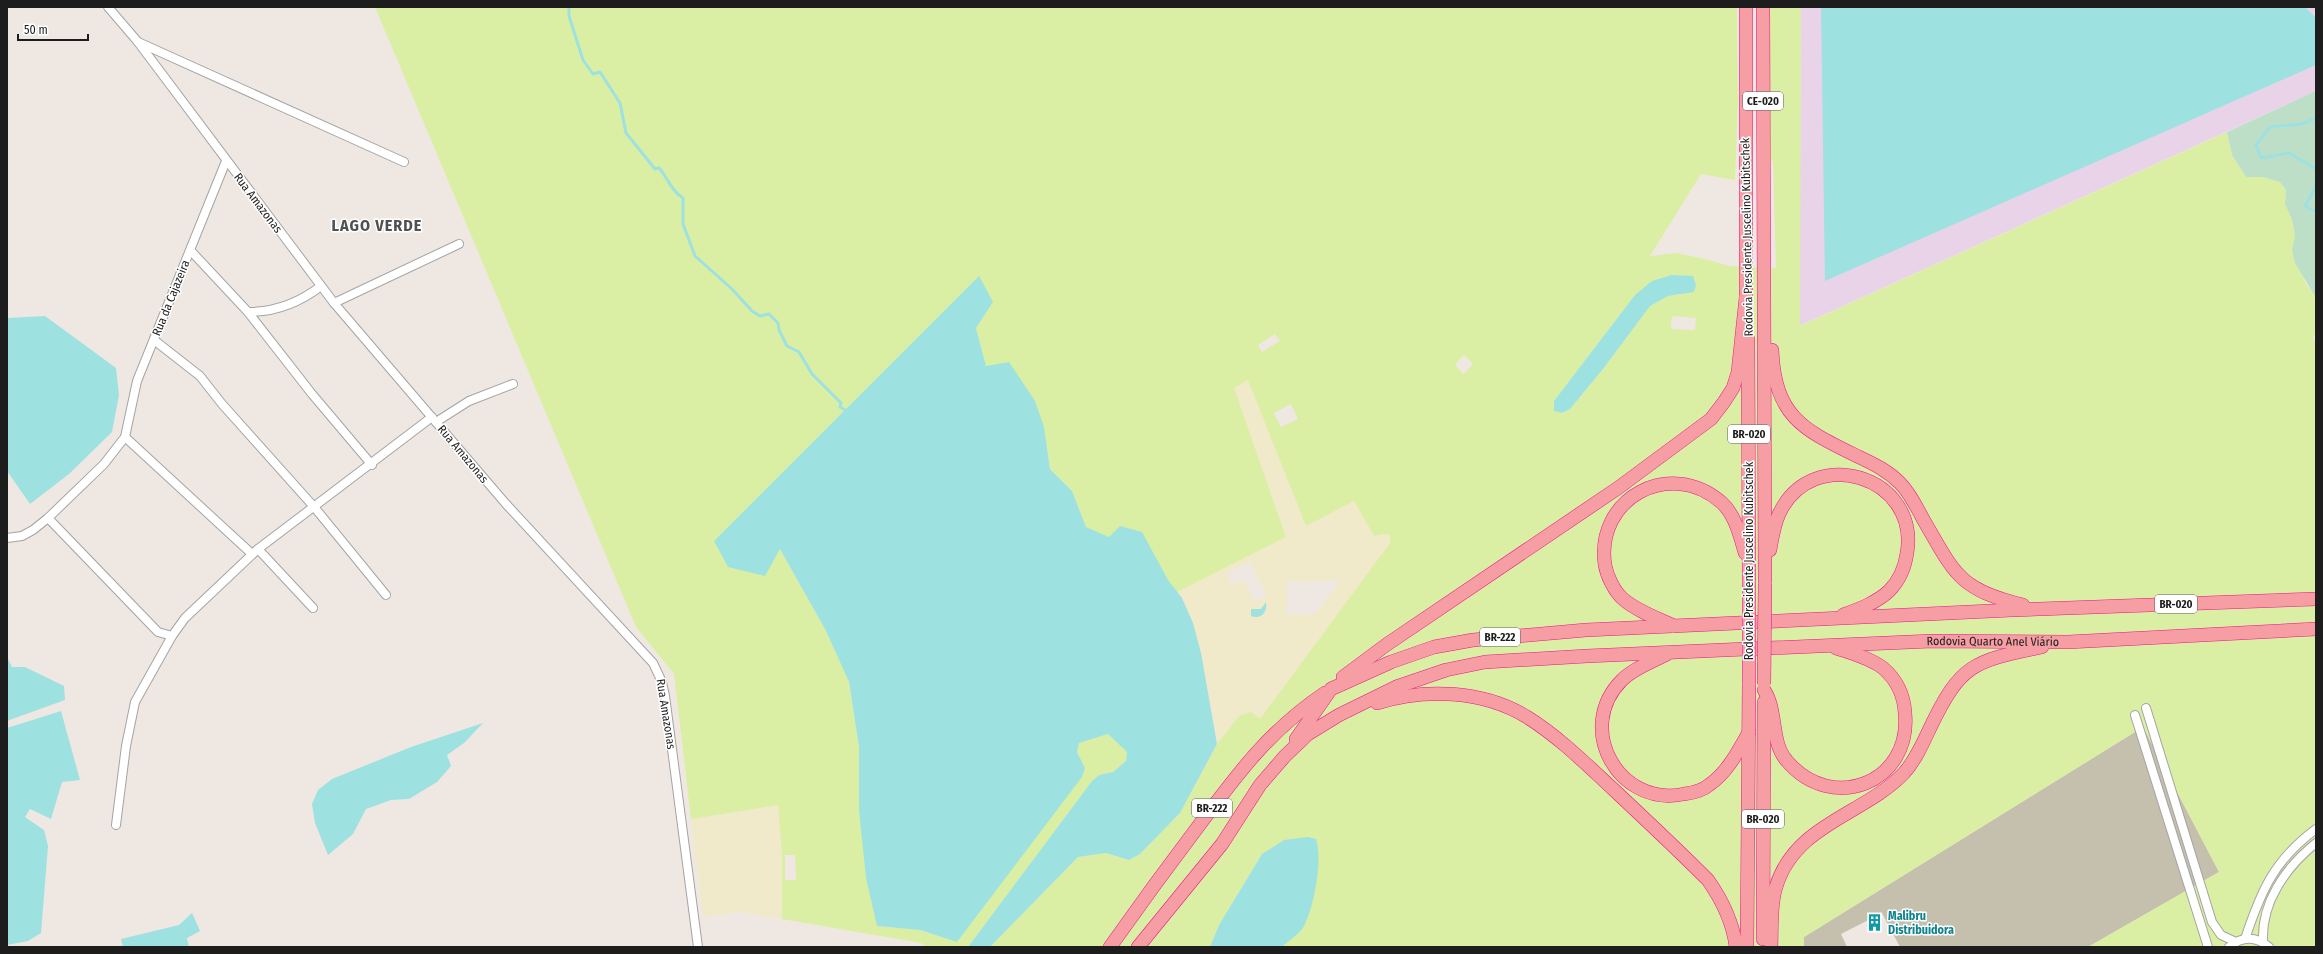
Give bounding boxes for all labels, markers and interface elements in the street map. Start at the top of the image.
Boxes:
scale bar [18,16,88,42]
text: 50 m [24,23,48,37]
road number: CE-020 [1743,92,1783,110]
street label: Rodovia Presidente Juscelino Kubitschek [1738,137,1756,336]
street label: Rua Amazonas [231,170,285,236]
district label: LAGO VERDE [332,216,422,235]
street label: Rua da Cajazeira [149,258,193,338]
street label: Rua Amazonas [435,422,491,486]
road number: BR-020 [1728,425,1770,443]
street label: Rodovia Presidente Juscelino Kubitschek [1742,461,1756,660]
road number: BR-020 [2155,595,2197,613]
road number: BR-222 [1480,628,1520,646]
street label: Rodovia Quarto Anel Viário [1926,634,2059,649]
street label: Rua Amazonas [654,678,678,750]
road number: BR-222 [1192,799,1232,817]
road number: BR-020 [1742,810,1784,828]
place label: Malibru Distribuidora [1888,909,1954,937]
building icon: Malibru Distribuidora [1865,913,1885,933]

